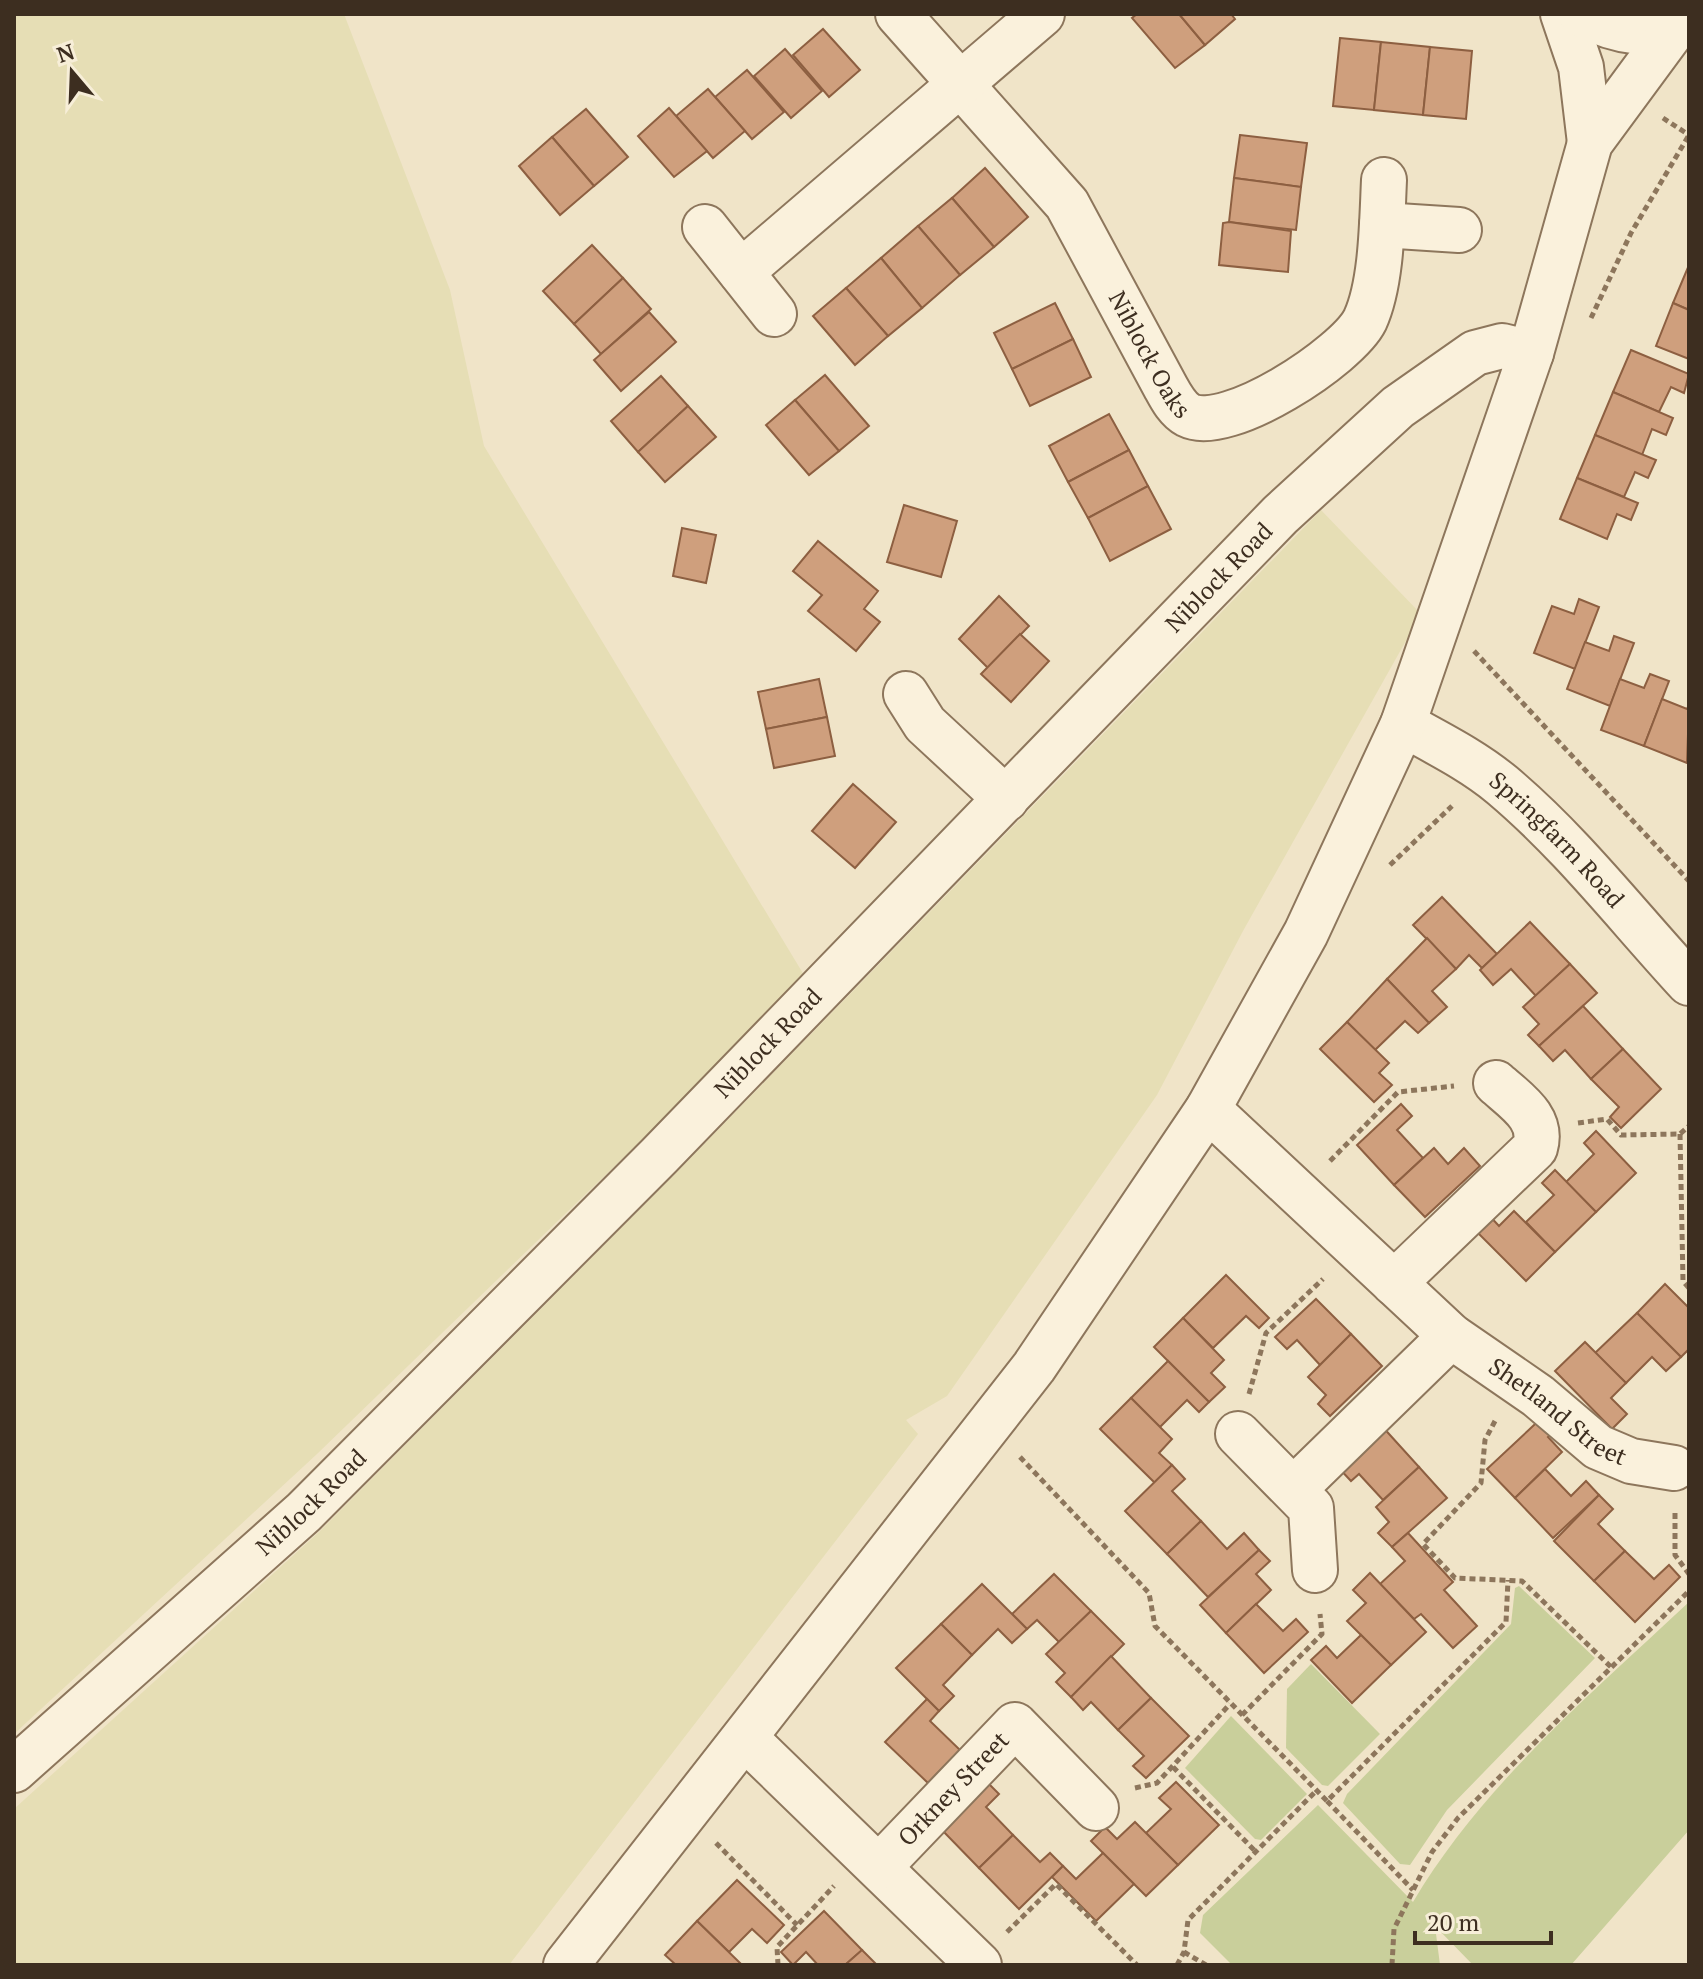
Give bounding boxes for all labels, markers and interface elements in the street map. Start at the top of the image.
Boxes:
north arrow [32,32,112,112]
text: N [53,36,78,69]
street label: Niblock Oaks [1102,285,1197,425]
street label: Niblock Road [1158,515,1279,639]
street label: Springfarm Road [1483,764,1632,914]
street label: Niblock Road [707,981,828,1104]
street label: Shetland Street [1483,1350,1632,1472]
street label: Niblock Road [249,1442,373,1562]
street label: Orkney Street [890,1724,1016,1853]
scale bar [1415,1895,1551,1945]
text: 20 m [1427,1906,1479,1938]

